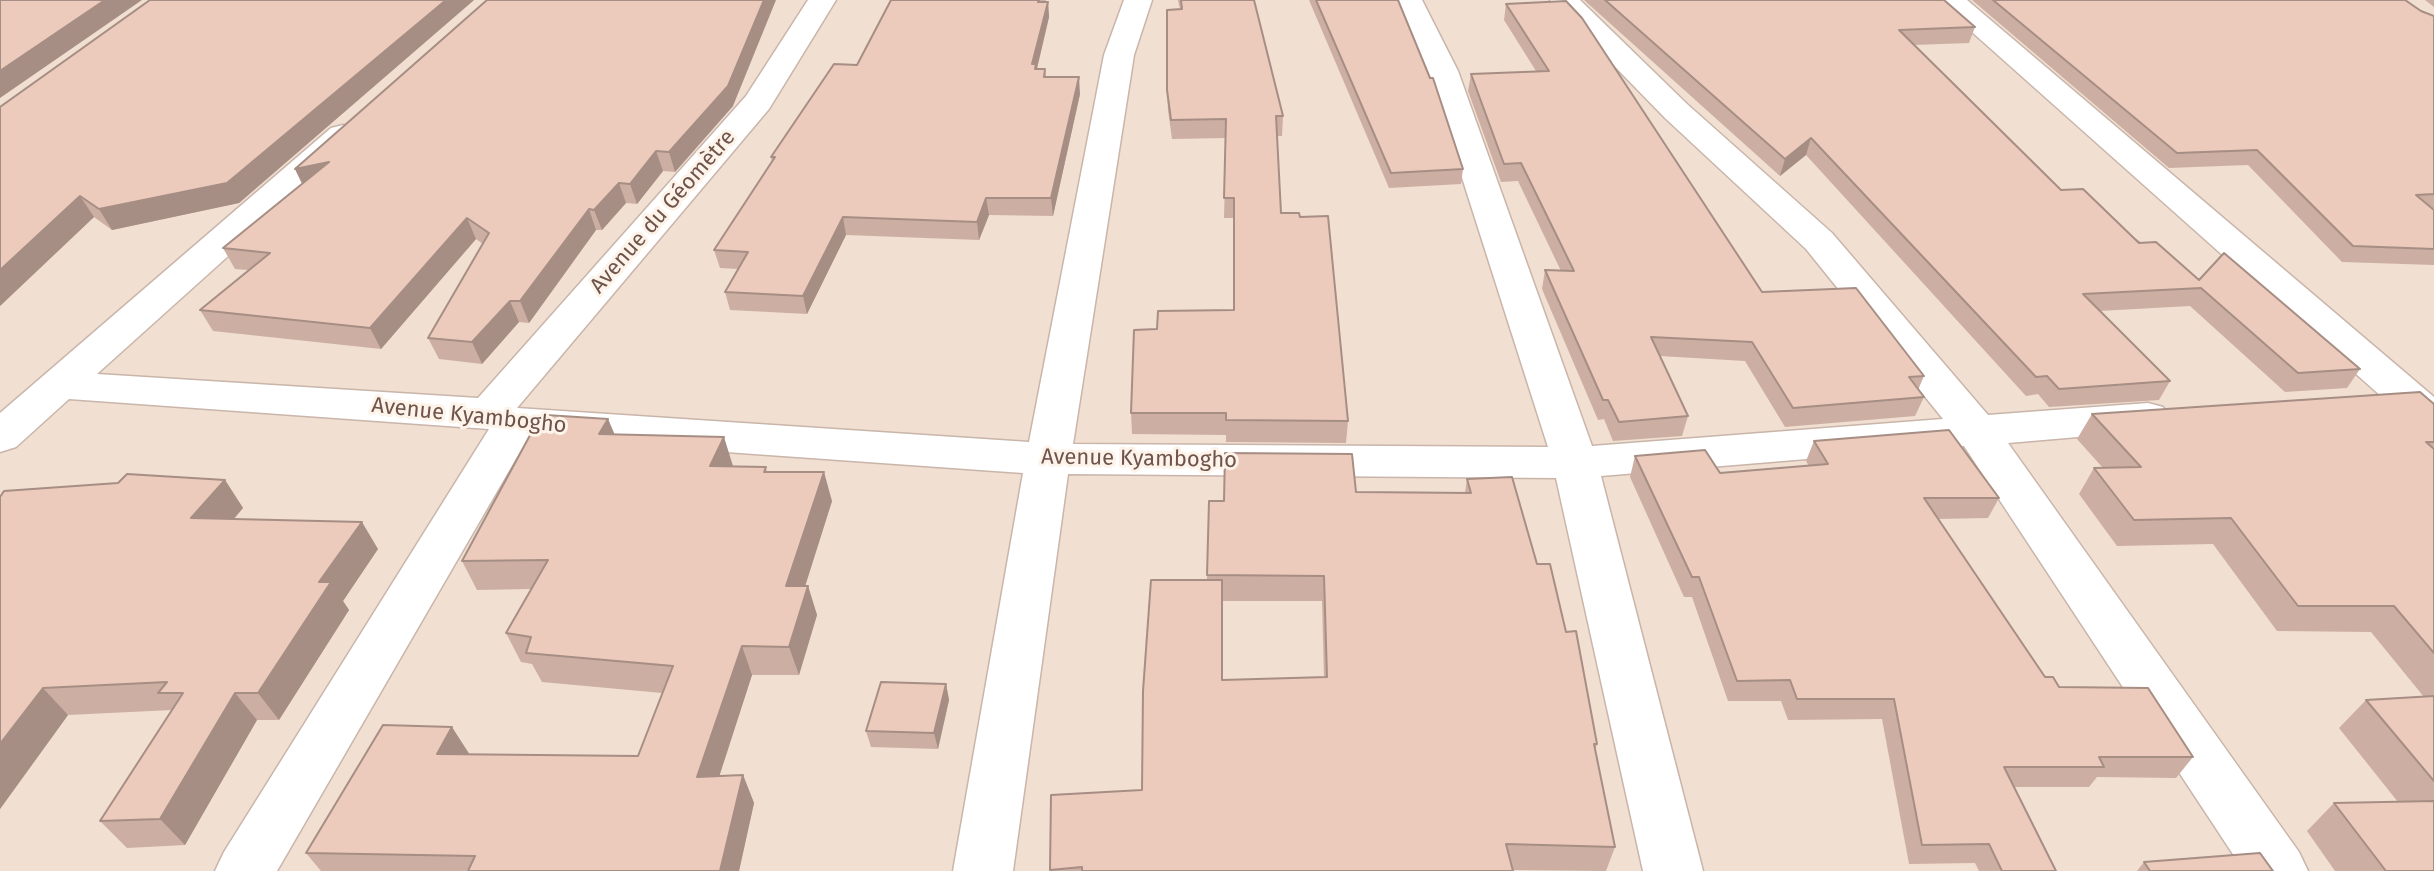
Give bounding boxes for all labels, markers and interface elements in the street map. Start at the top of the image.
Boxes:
street label: Avenue du Géomètre [585,125,741,299]
street label: Avenue Kyambogho [370,393,568,439]
street label: Avenue Kyambogho [1041,444,1237,474]

